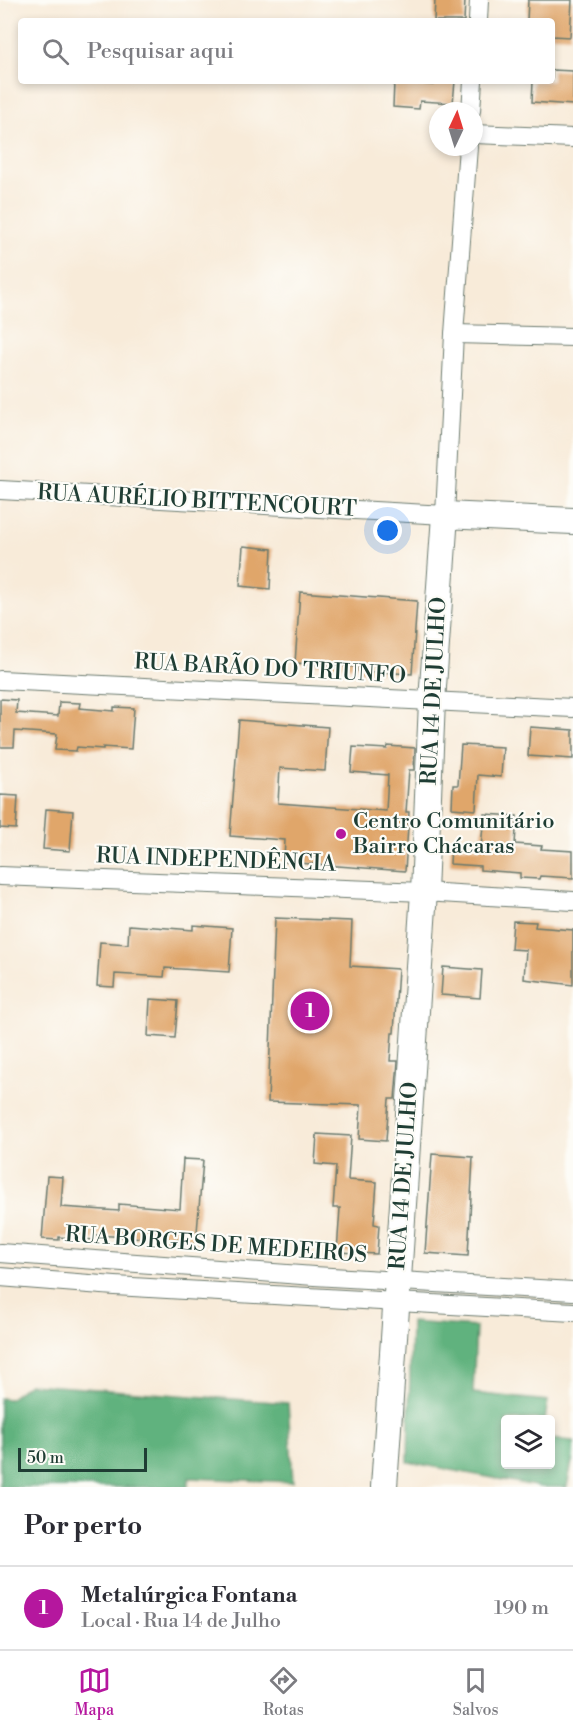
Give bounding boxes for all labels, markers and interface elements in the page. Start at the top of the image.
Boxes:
search box [18,18,555,84]
icon: search [39,35,72,68]
text: Pesquisar aqui [87,38,234,65]
north arrow [429,102,483,156]
street label: RUA AURÉLIO BITTENCOURT [36,478,358,523]
your location [373,516,402,545]
street label: RUA 14 DE JULHO [416,596,452,786]
street label: RUA BARÃO DO TRIUNFO [133,647,407,690]
place label: Centro Comunitário Bairro Chácaras [352,808,555,860]
marker: Centro Comunitário Bairro Chácaras [334,827,348,841]
street label: RUA INDEPENDÊNCIA [96,841,337,878]
pin: 1 [290,988,330,1034]
street label: RUA 14 DE JULHO [384,1081,424,1271]
street label: RUA BORGES DE MEDEIROS [64,1221,368,1269]
map controls [501,1415,555,1469]
button: layers [501,1415,555,1469]
scale bar [18,1445,147,1472]
text: 50 m [27,1448,64,1468]
text: Por perto [24,1510,142,1542]
text: Metalúrgica Fontana [81,1582,297,1609]
text: 1 [39,1596,48,1621]
text: 190 m [494,1596,549,1621]
text: Local · Rua 14 de Julho [81,1609,281,1634]
tab: Mapa [74,1664,114,1720]
tab: Rotas [263,1664,304,1720]
tab: Salvos [453,1664,499,1720]

